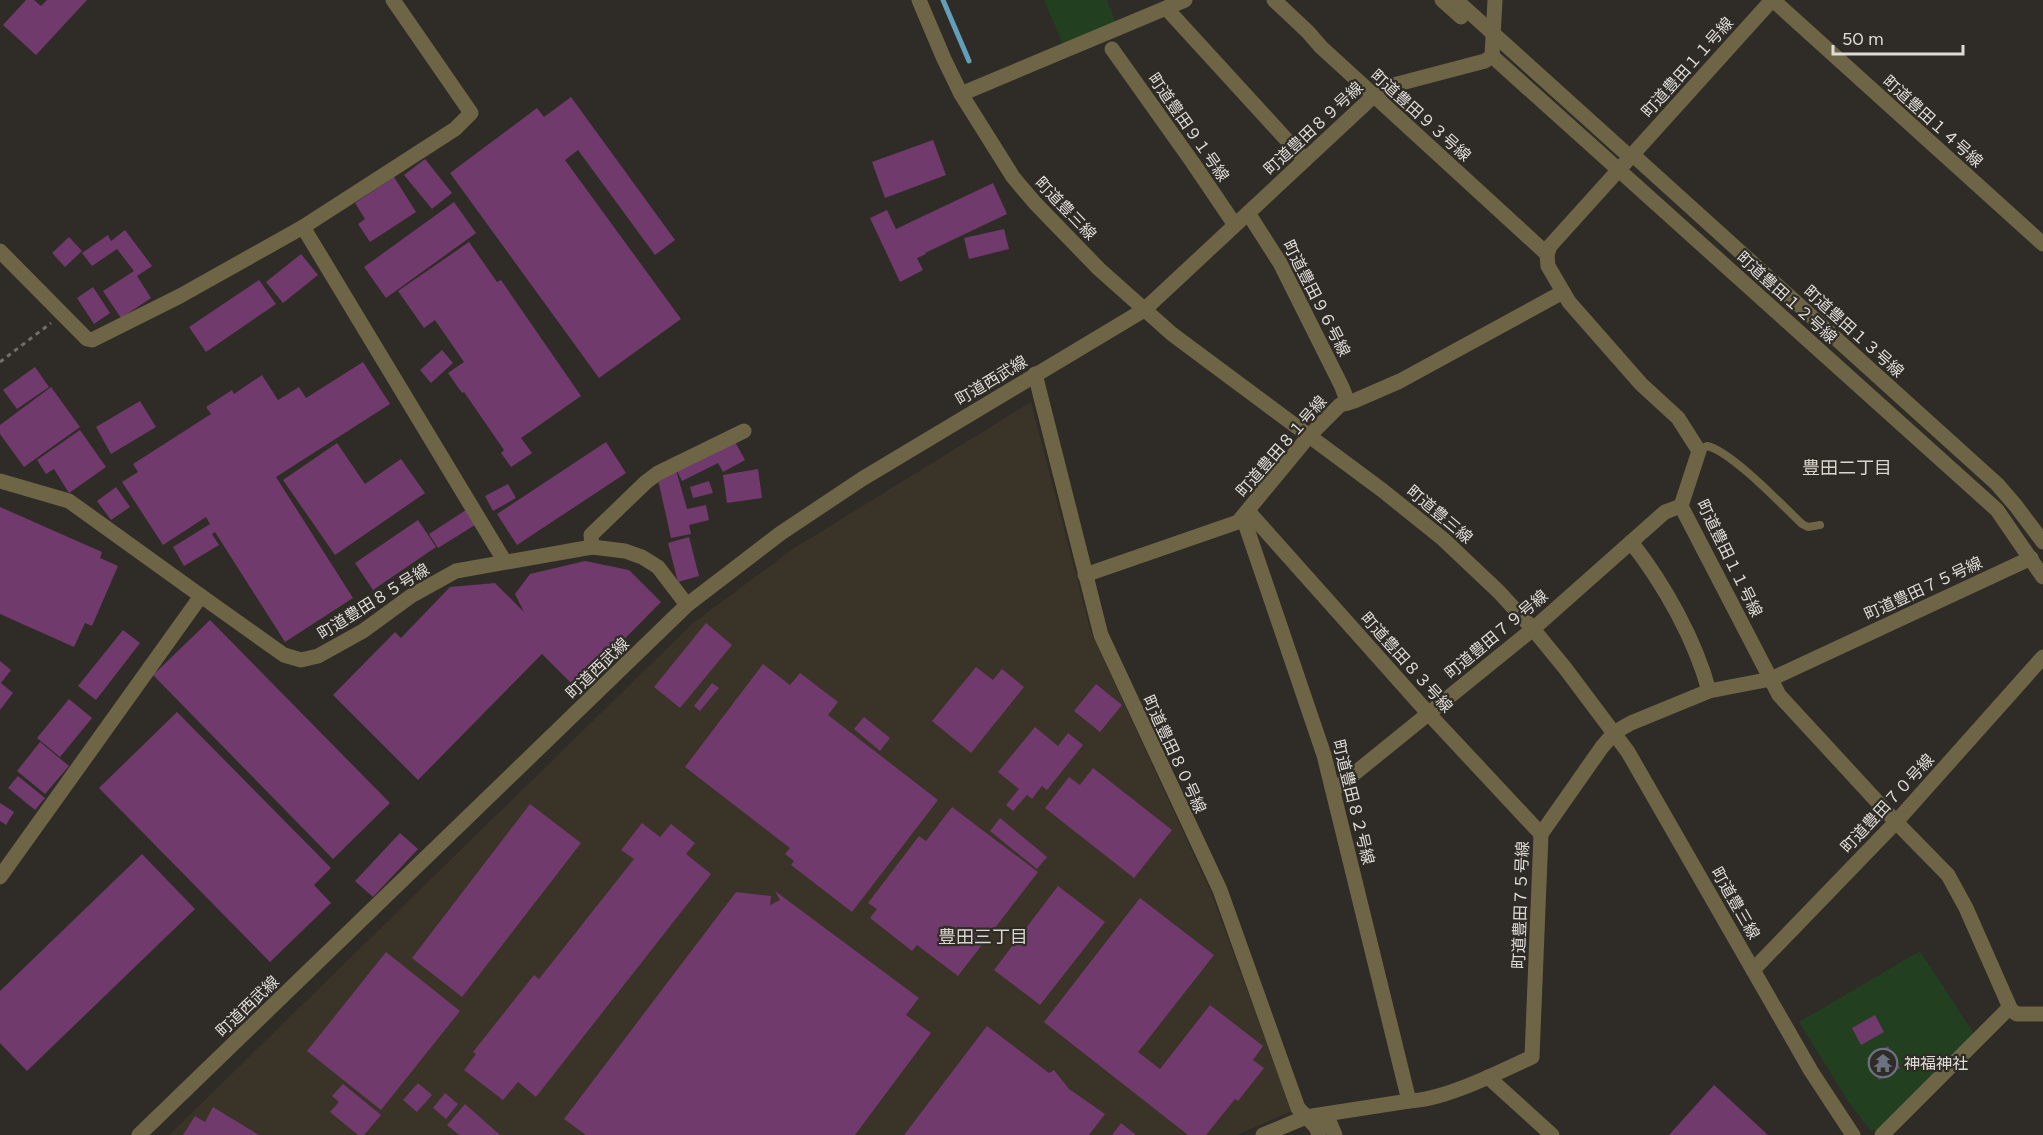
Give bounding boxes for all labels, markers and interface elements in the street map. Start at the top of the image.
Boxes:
street label: 町道豊田１１号線 [1637,13,1737,121]
scale bar [1833,18,1964,56]
text: 50 m [1842,28,1884,50]
street label: 町道豊田９３号線 [1367,65,1475,165]
street label: 町道豊田９１号線 [1144,69,1233,185]
street label: 町道豊田１４号線 [1879,71,1987,171]
street label: 町道豊田８９号線 [1260,78,1367,179]
street label: 町道豊三線 [1031,173,1100,244]
street label: 町道豊田９６号線 [1279,237,1354,360]
street label: 町道豊田１２号線 [1733,247,1841,347]
street label: 町道豊田１３号線 [1800,281,1908,381]
street label: 町道西武線 [952,352,1030,409]
street label: 町道豊田８１号線 [1232,392,1331,501]
district label: 豊田二丁目 [1802,457,1892,479]
street label: 町道豊三線 [1403,481,1476,547]
street label: 町道豊田１１号線 [1693,497,1766,620]
street label: 町道豊田７５号線 [1861,553,1985,624]
street label: 町道豊田８５号線 [314,559,433,643]
street label: 町道豊田７９号線 [1441,586,1551,683]
street label: 町道豊田８３号線 [1357,608,1457,716]
street label: 町道西武線 [562,634,633,703]
street label: 町道豊田８０号線 [1139,692,1210,816]
street label: 町道豊田８２号線 [1329,738,1378,867]
street label: 町道豊田７０号線 [1837,750,1938,857]
street label: 町道豊田７５号線 [1509,841,1532,969]
street label: 町道豊三線 [1707,864,1764,943]
district label: 豊田三丁目 [938,926,1028,948]
street label: 町道西武線 [212,972,283,1041]
temple icon: 神福神社 [1867,1047,1899,1079]
place label: 神福神社 [1904,1054,1968,1073]

